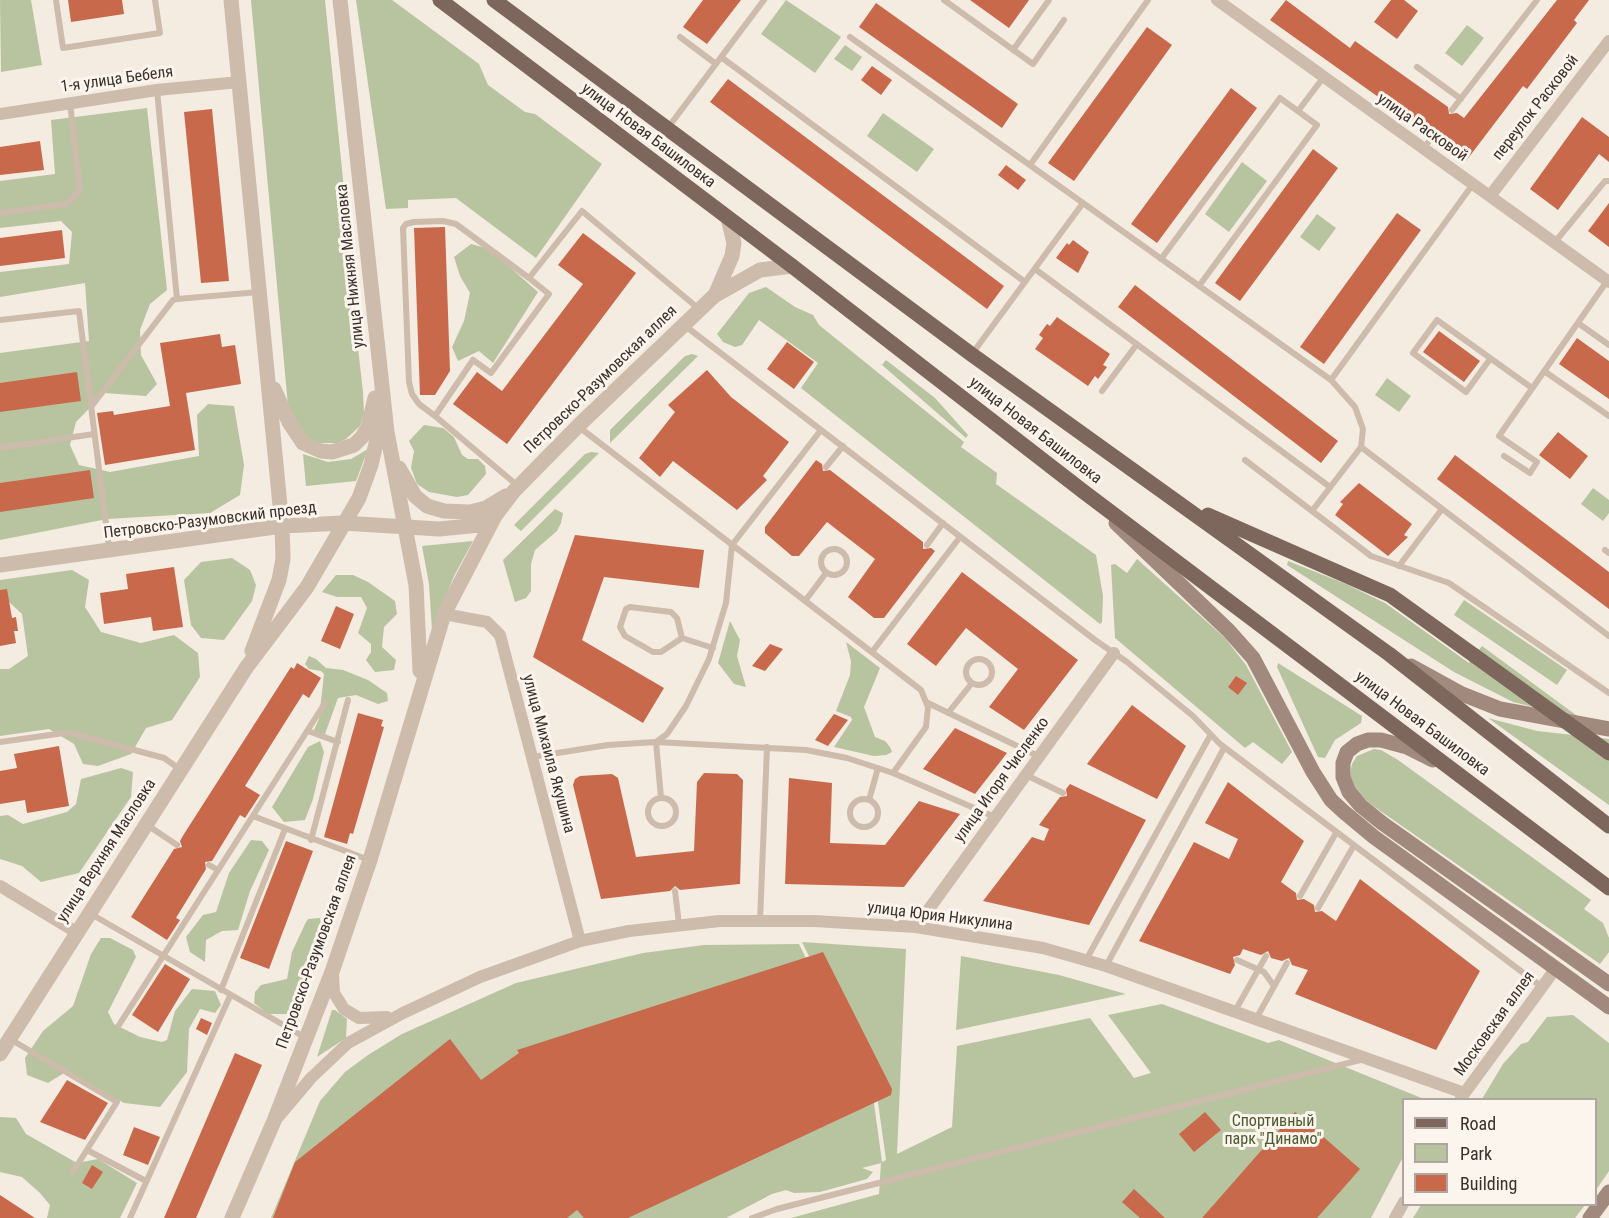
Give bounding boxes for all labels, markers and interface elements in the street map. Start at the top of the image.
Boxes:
street label: переулок Расковой [1489,51,1583,165]
street label: 1-я улица Бебеля [60,63,174,97]
street label: улица Новая Башиловка [577,79,719,193]
street label: улица Расковой [1373,90,1471,166]
street label: улица Нижняя Масловка [333,183,369,349]
street label: Петровско-Разумовская аллея [521,302,681,458]
street label: улица Новая Башиловка [965,373,1105,489]
street label: Петровско-Разумовский проезд [103,498,317,544]
street label: улица Новая Башиловка [1351,667,1493,781]
street label: улица Михаила Якушина [518,673,578,835]
street label: улица Игоря Численко [950,714,1054,846]
street label: улица Верхняя Масловка [53,776,161,926]
street label: Петровско-Разумовская аллея [273,852,361,1052]
street label: улица Юрия Никулина [866,899,1014,935]
street label: Московская аллея [1451,968,1539,1080]
legend [1402,1098,1597,1206]
park label: Спортивный парк "Динамо" [1224,1112,1322,1150]
text: Road [1460,1113,1496,1134]
text: Park [1460,1143,1492,1164]
text: Building [1460,1173,1517,1194]

